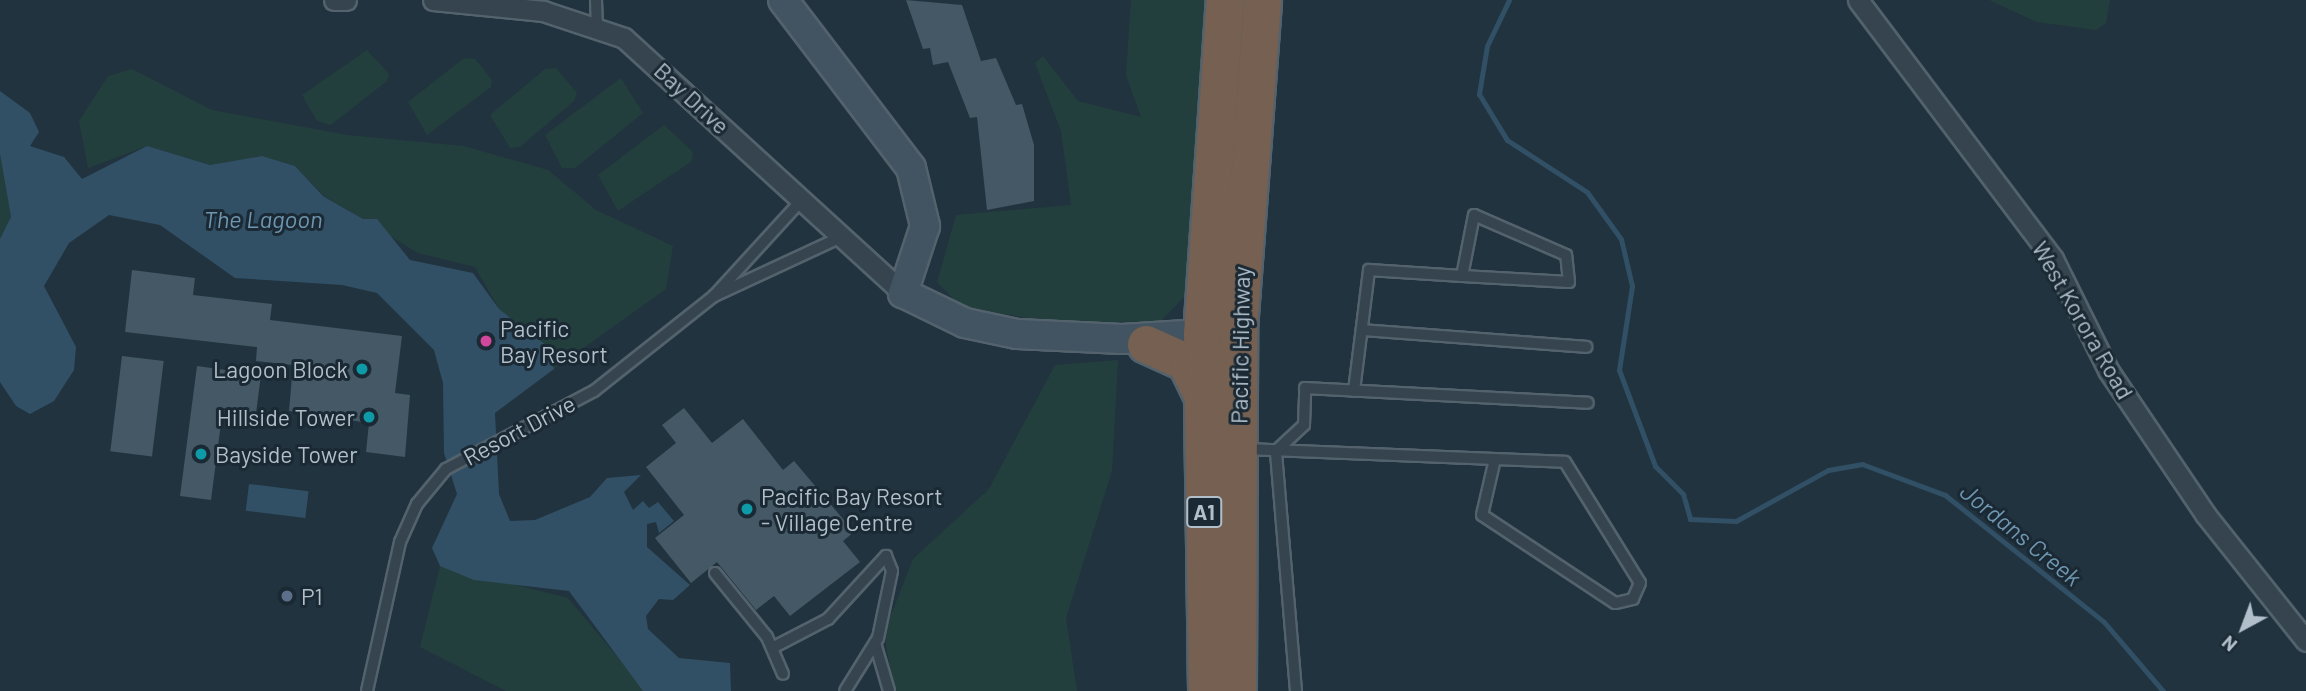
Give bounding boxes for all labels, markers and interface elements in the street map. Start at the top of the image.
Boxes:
street label: Bay Drive [649,56,735,140]
water label: The Lagoon [203,205,323,233]
street label: West Korora Road [2027,236,2139,404]
street label: Pacific Highway [1225,266,1255,424]
place label: Pacific Bay Resort [500,314,608,368]
marker: Pacific Bay Resort [478,333,494,349]
place label: Lagoon Block [213,355,348,383]
marker: Lagoon Block [354,361,370,377]
street label: Resort Drive [458,389,580,471]
place label: Hillside Tower [217,403,355,431]
marker: Hillside Tower [361,409,377,425]
place label: Bayside Tower [215,440,358,468]
marker: Bayside Tower [193,446,209,462]
water label: Jordans Creek [1955,476,2087,592]
place label: Pacific Bay Resort - Village Centre [761,482,943,536]
road number: A1 [1185,494,1223,530]
marker: Pacific Bay Resort - Village Centre [739,501,755,517]
place label: P1 [301,582,323,610]
marker: P1 [279,588,295,604]
north arrow [2208,593,2278,663]
text: N [2217,631,2241,657]

